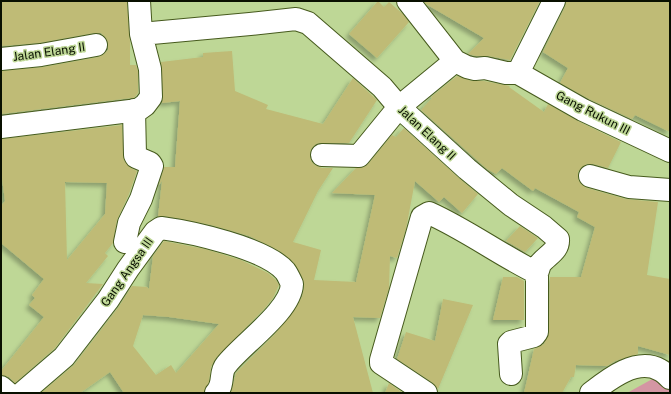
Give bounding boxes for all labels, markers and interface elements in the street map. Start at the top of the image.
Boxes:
street label: Jalan Elang II [12,40,86,64]
street label: Gang Rukun III [554,88,632,138]
street label: Jalan Elang II [396,103,458,163]
street label: Gang Angsa III [98,235,156,309]

